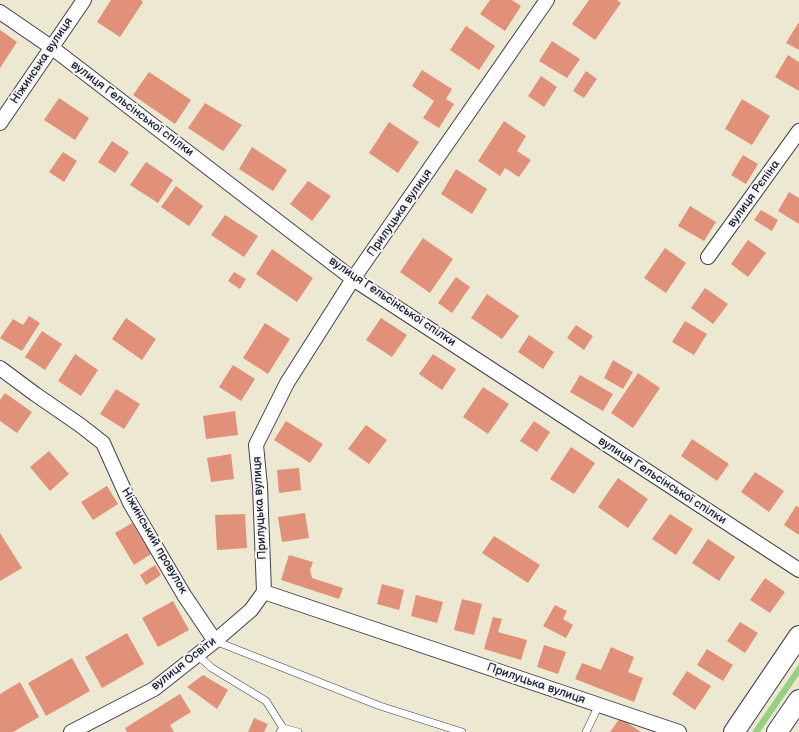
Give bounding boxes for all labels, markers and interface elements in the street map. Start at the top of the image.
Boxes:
street label: Ніжинська вулиця [8,15,76,107]
street label: вулиця Гельсінської спілки [68,58,196,160]
street label: вулиця Рєпіна [725,157,783,231]
street label: Прилуцька вулиця [364,167,436,259]
street label: вулиця Гельсінської спілки [326,254,458,350]
street label: вулиця Гельсінської спілки [595,434,729,528]
street label: Прилуцька вулиця [250,456,270,560]
street label: Ніжинський провулок [118,485,190,597]
street label: вулиця Освіти [149,634,219,694]
street label: Прилуцька вулиця [485,660,587,708]

